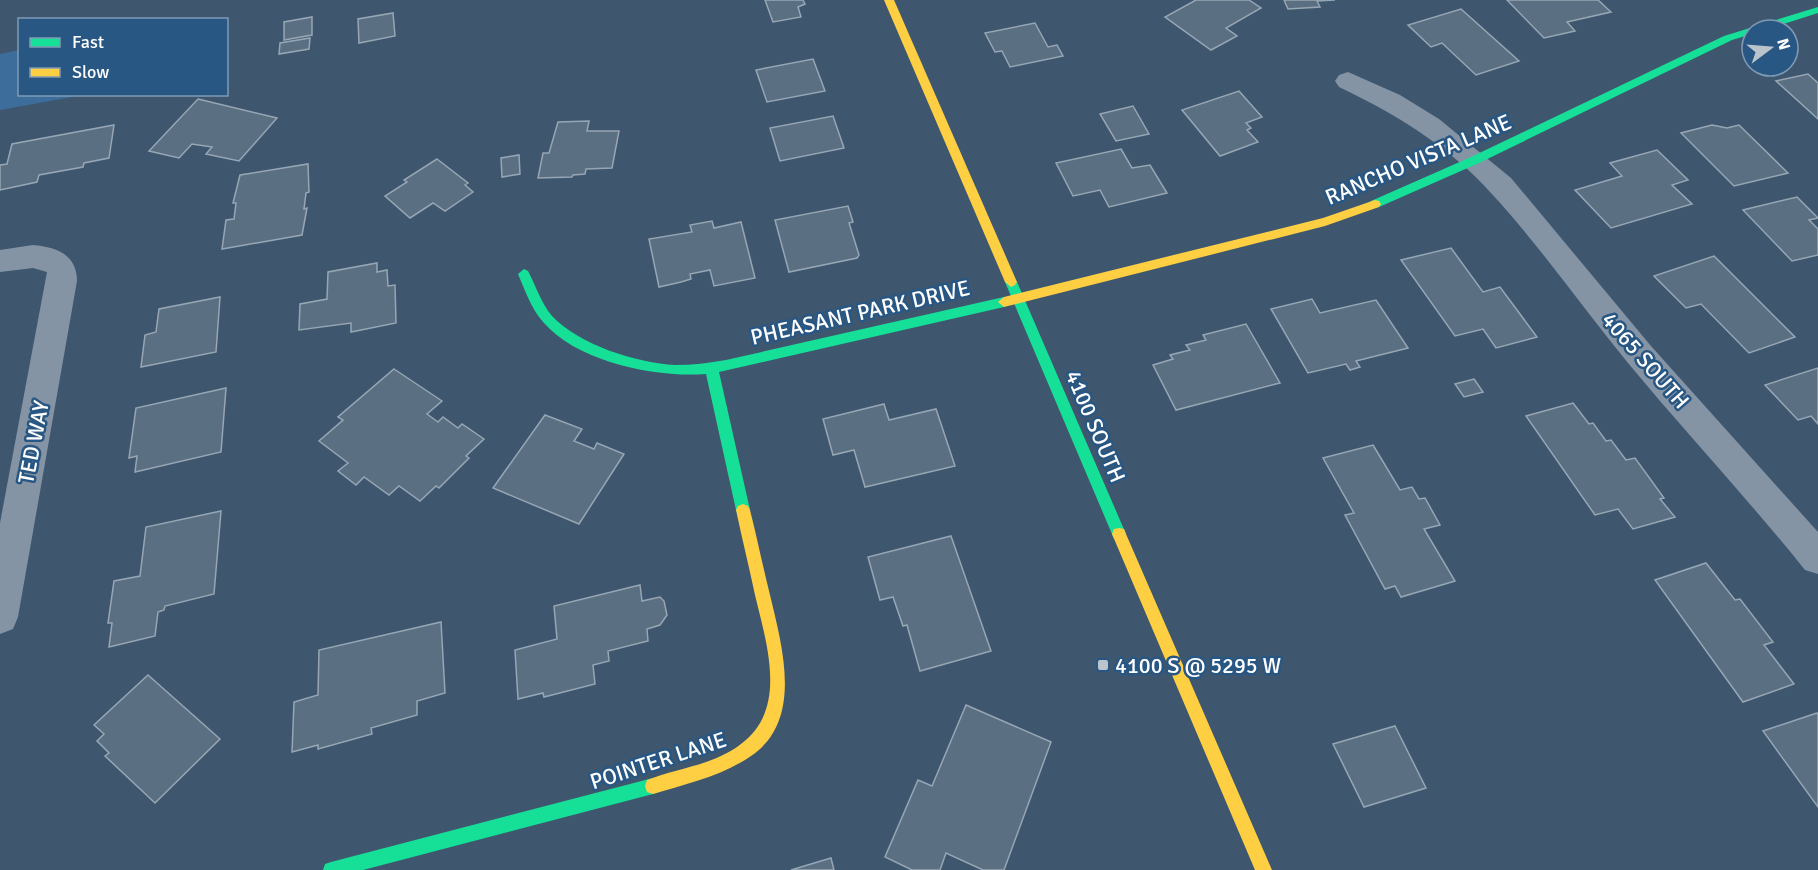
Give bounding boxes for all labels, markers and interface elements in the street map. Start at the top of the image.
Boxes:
legend [18,18,228,96]
north arrow [1740,18,1800,78]
text: Fast [72,31,104,53]
text: N [1772,36,1795,52]
text: Slow [72,61,109,83]
street label: RANCHO VISTA LANE [1321,108,1515,211]
street label: PHEASANT PARK DRIVE [748,274,972,351]
street label: 4065 SOUTH [1596,306,1695,414]
street label: 4100 SOUTH [1060,366,1131,486]
street label: TED WAY [12,398,55,486]
place label: 4100 S @ 5295 W [1115,652,1281,679]
marker: 4100 S @ 5295 W [1096,658,1110,672]
street label: POINTER LANE [587,726,730,795]

